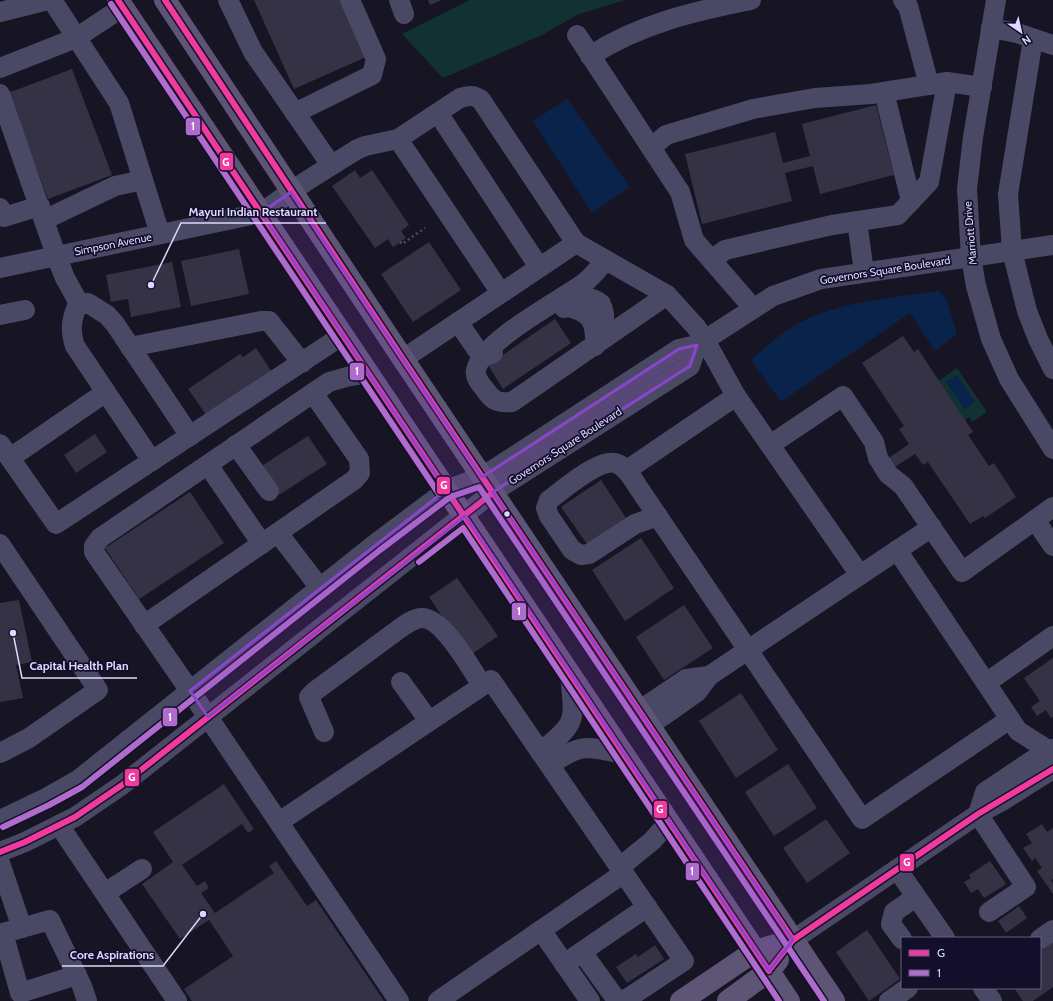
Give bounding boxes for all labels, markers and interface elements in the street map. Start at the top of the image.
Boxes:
north arrow [1001,12,1041,52]
text: N [1019,32,1034,48]
line badge: 1 [185,117,201,136]
text: 1 [191,119,195,133]
line badge: G [219,152,234,171]
text: G [222,155,230,169]
callout: Mayuri Indian Restaurant [181,199,326,223]
street label: Marriott Drive [960,200,980,265]
text: Mayuri Indian Restaurant [189,204,317,219]
street label: Simpson Avenue [73,230,153,258]
street label: Governors Square Boulevard [819,253,951,287]
line badge: 1 [349,362,365,381]
text: 1 [355,364,359,378]
street label: Governors Square Boulevard [506,404,624,488]
line badge: G [436,476,451,495]
text: G [440,478,448,492]
unlabelled marker [502,509,512,519]
line badge: 1 [511,602,527,621]
text: 1 [517,604,521,618]
callout: Capital Health Plan [22,654,137,678]
text: Capital Health Plan [29,658,129,673]
line badge: 1 [162,707,178,727]
text: 1 [168,710,172,724]
line badge: G [124,768,140,787]
text: G [128,770,136,784]
line badge: G [653,800,668,819]
text: G [656,802,664,816]
line badge: G [899,853,915,872]
text: G [903,855,911,869]
line badge: 1 [685,862,700,881]
text: 1 [690,864,694,878]
legend [901,937,1041,989]
callout: Core Aspirations [62,942,163,966]
text: G [937,945,945,960]
text: Core Aspirations [70,947,154,962]
text: 1 [937,965,941,980]

